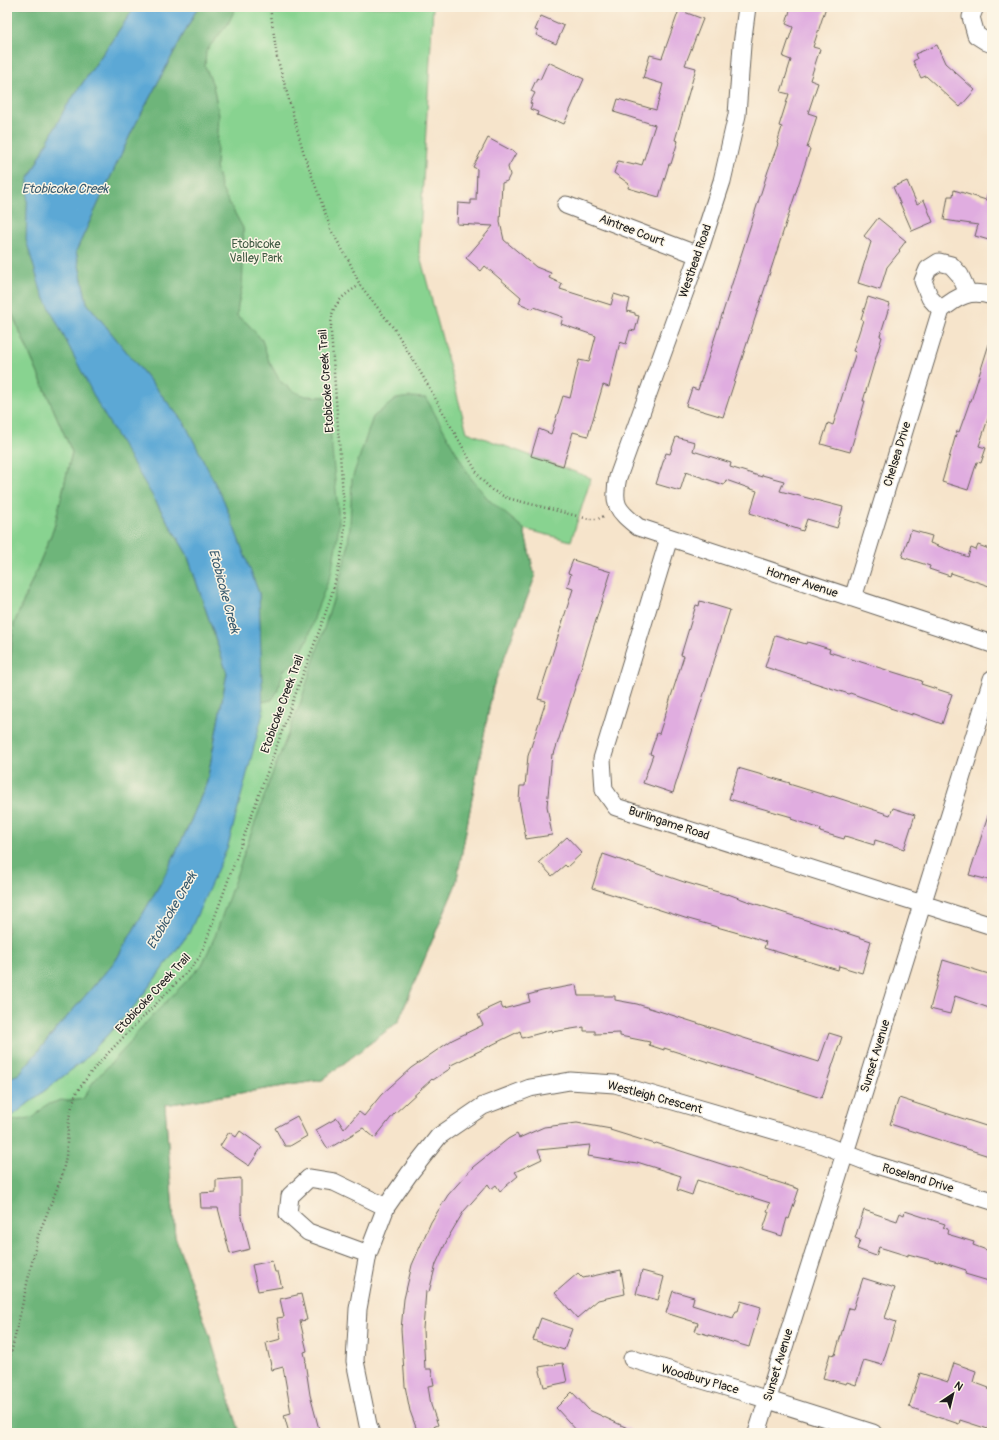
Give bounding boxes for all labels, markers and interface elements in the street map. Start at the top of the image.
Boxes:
water label: Etobicoke Creek [22,181,110,197]
street label: Aintree Court [597,211,667,250]
street label: Westhead Road [676,222,715,300]
park label: Etobicoke Valley Park [229,237,283,266]
street label: Etobicoke Creek Trail [315,329,338,433]
street label: Chelsea Drive [881,420,914,488]
water label: Etobicoke Creek [205,547,243,637]
street label: Horner Avenue [764,564,840,601]
street label: Etobicoke Creek Trail [258,653,307,755]
street label: Burlingame Road [626,803,711,844]
water label: Etobicoke Creek [143,868,201,952]
street label: Etobicoke Creek Trail [113,950,194,1036]
street label: Sunset Avenue [857,1018,894,1094]
street label: Westleigh Crescent [606,1078,704,1117]
street label: Roseland Drive [880,1161,955,1196]
street label: Sunset Avenue [760,1327,797,1403]
street label: Woodbury Place [659,1361,740,1398]
north arrow [933,1374,973,1414]
text: N [952,1379,966,1394]

